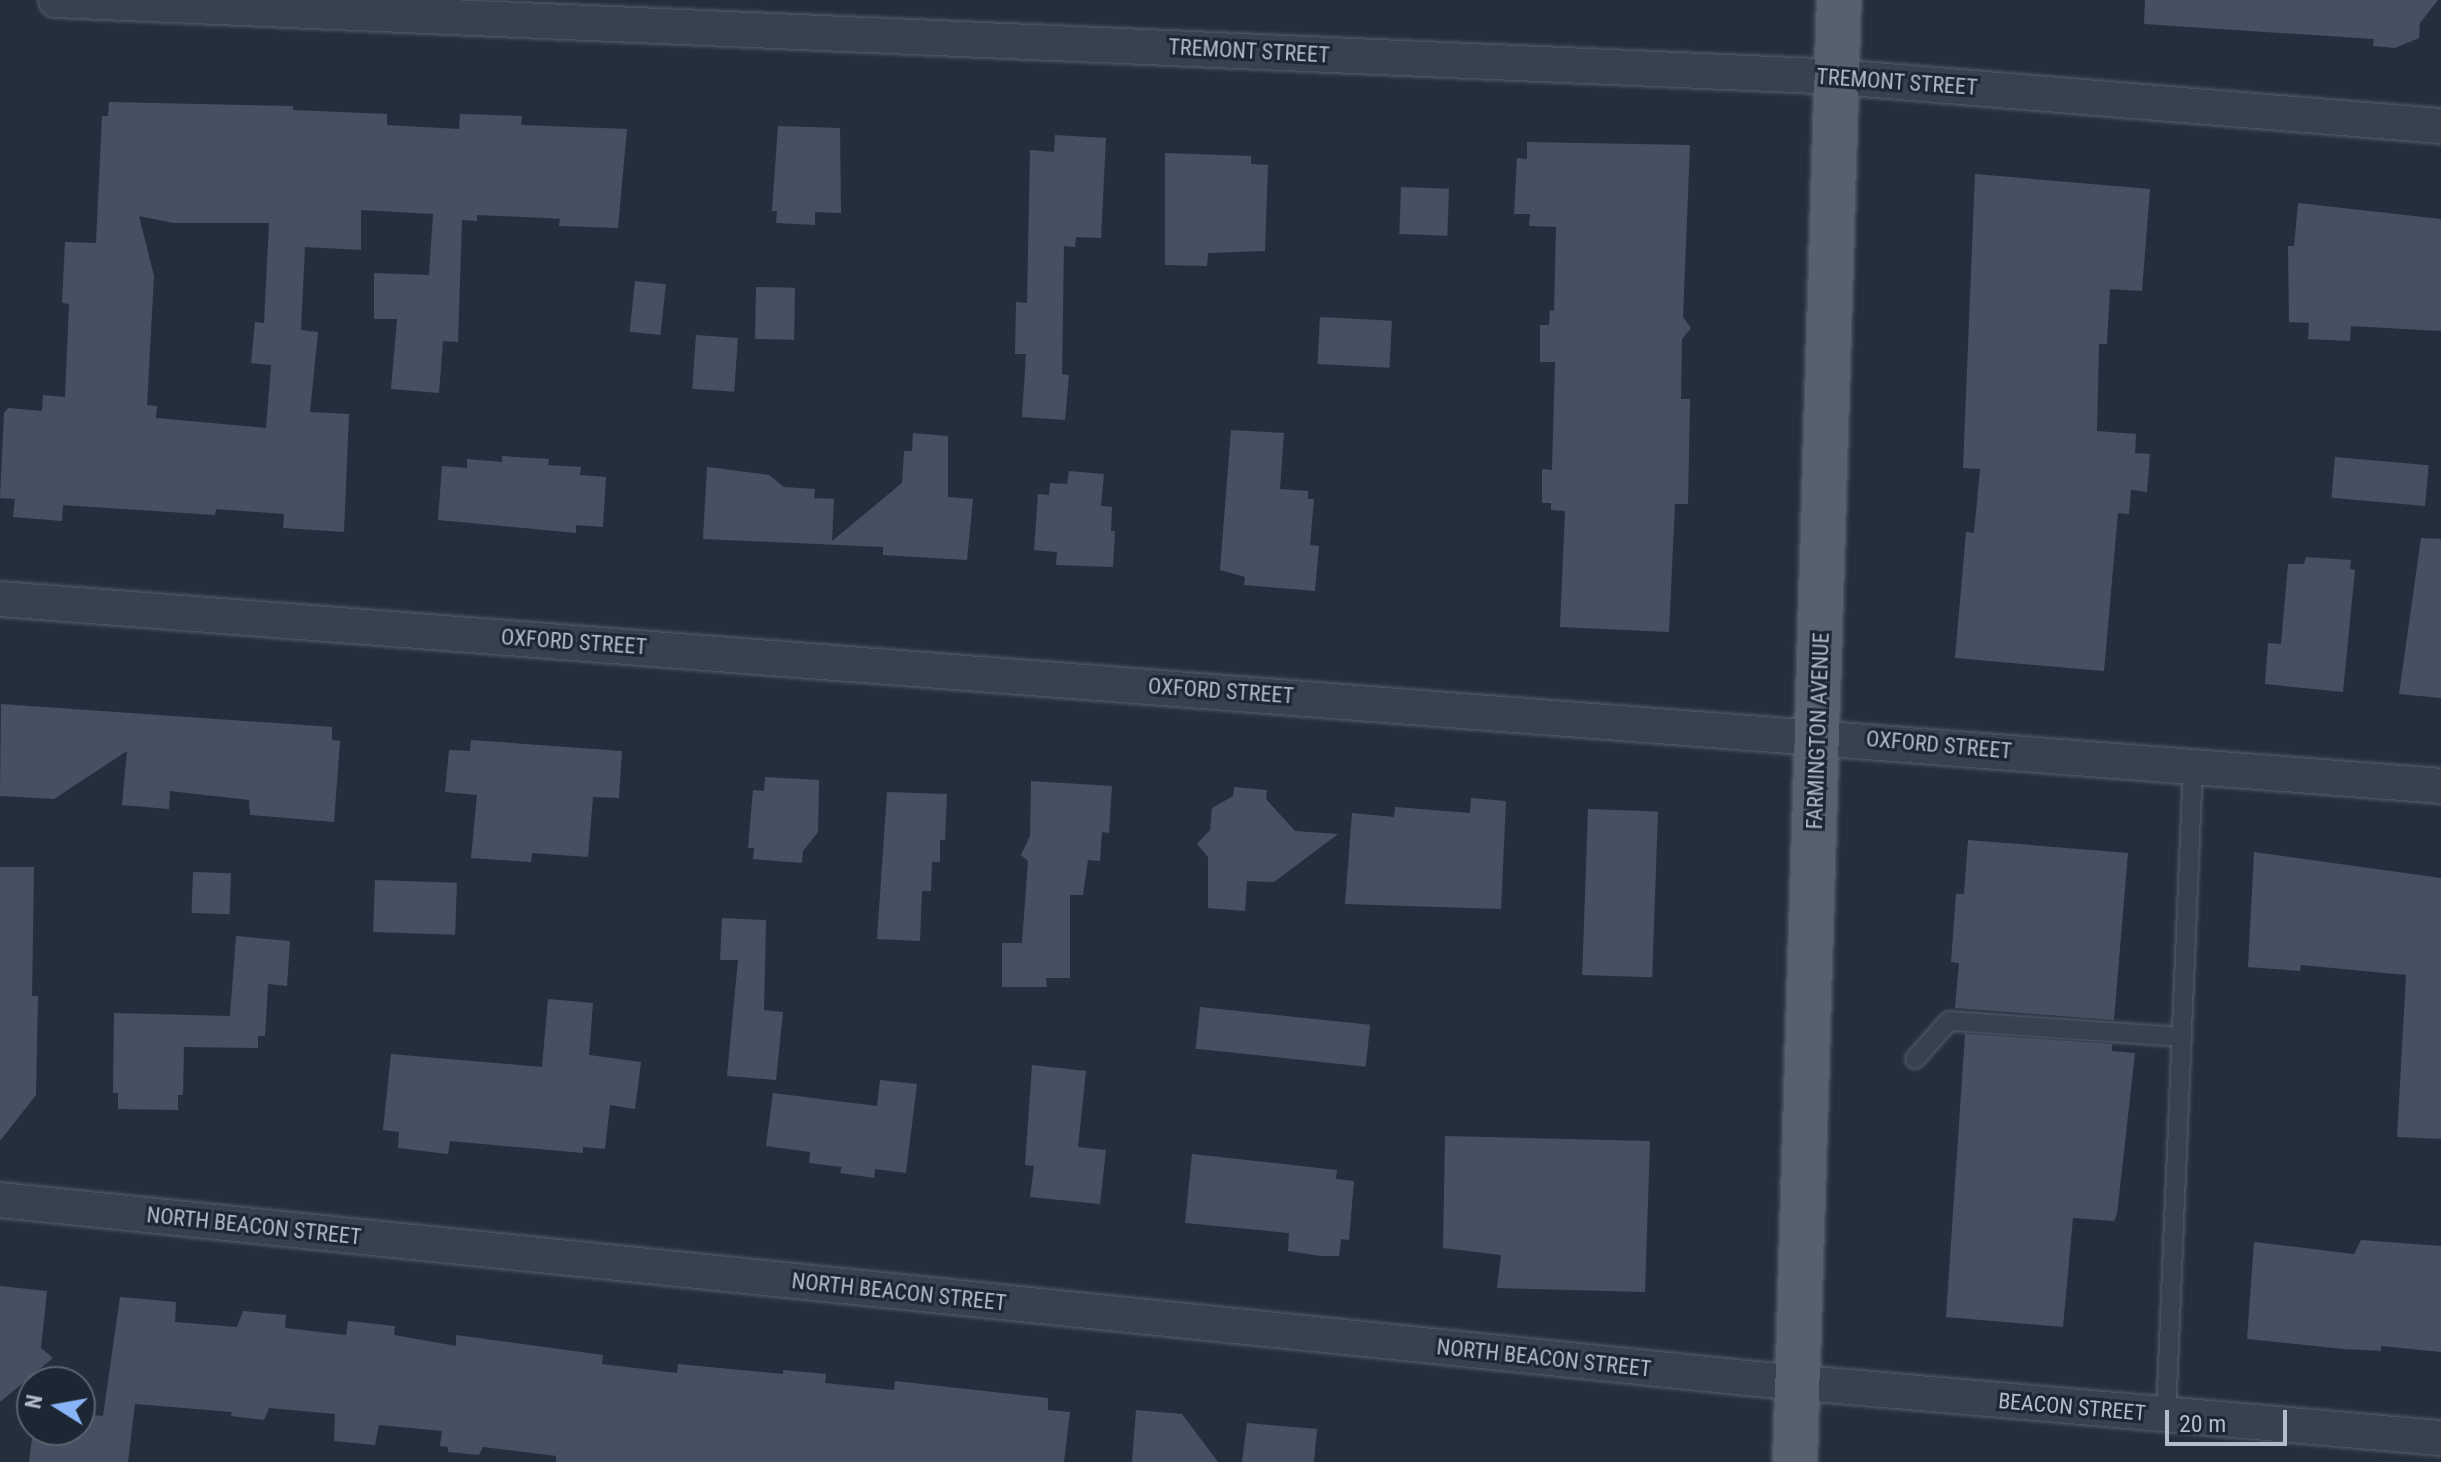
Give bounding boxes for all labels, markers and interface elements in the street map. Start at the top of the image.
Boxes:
street label: TREMONT STREET [1168,34,1330,68]
street label: TREMONT STREET [1815,63,1979,101]
street label: OXFORD STREET [500,624,648,660]
street label: FARMINGTON AVENUE [1801,632,1835,830]
street label: OXFORD STREET [1147,673,1295,709]
street label: OXFORD STREET [1865,725,2013,765]
street label: NORTH BEACON STREET [145,1202,363,1250]
street label: NORTH BEACON STREET [790,1268,1008,1316]
street label: NORTH BEACON STREET [1435,1334,1653,1382]
north arrow [16,1366,96,1446]
street label: BEACON STREET [1997,1387,2147,1427]
text: N [20,1393,47,1411]
scale bar [2169,1394,2291,1444]
text: 20 m [2179,1410,2226,1438]

